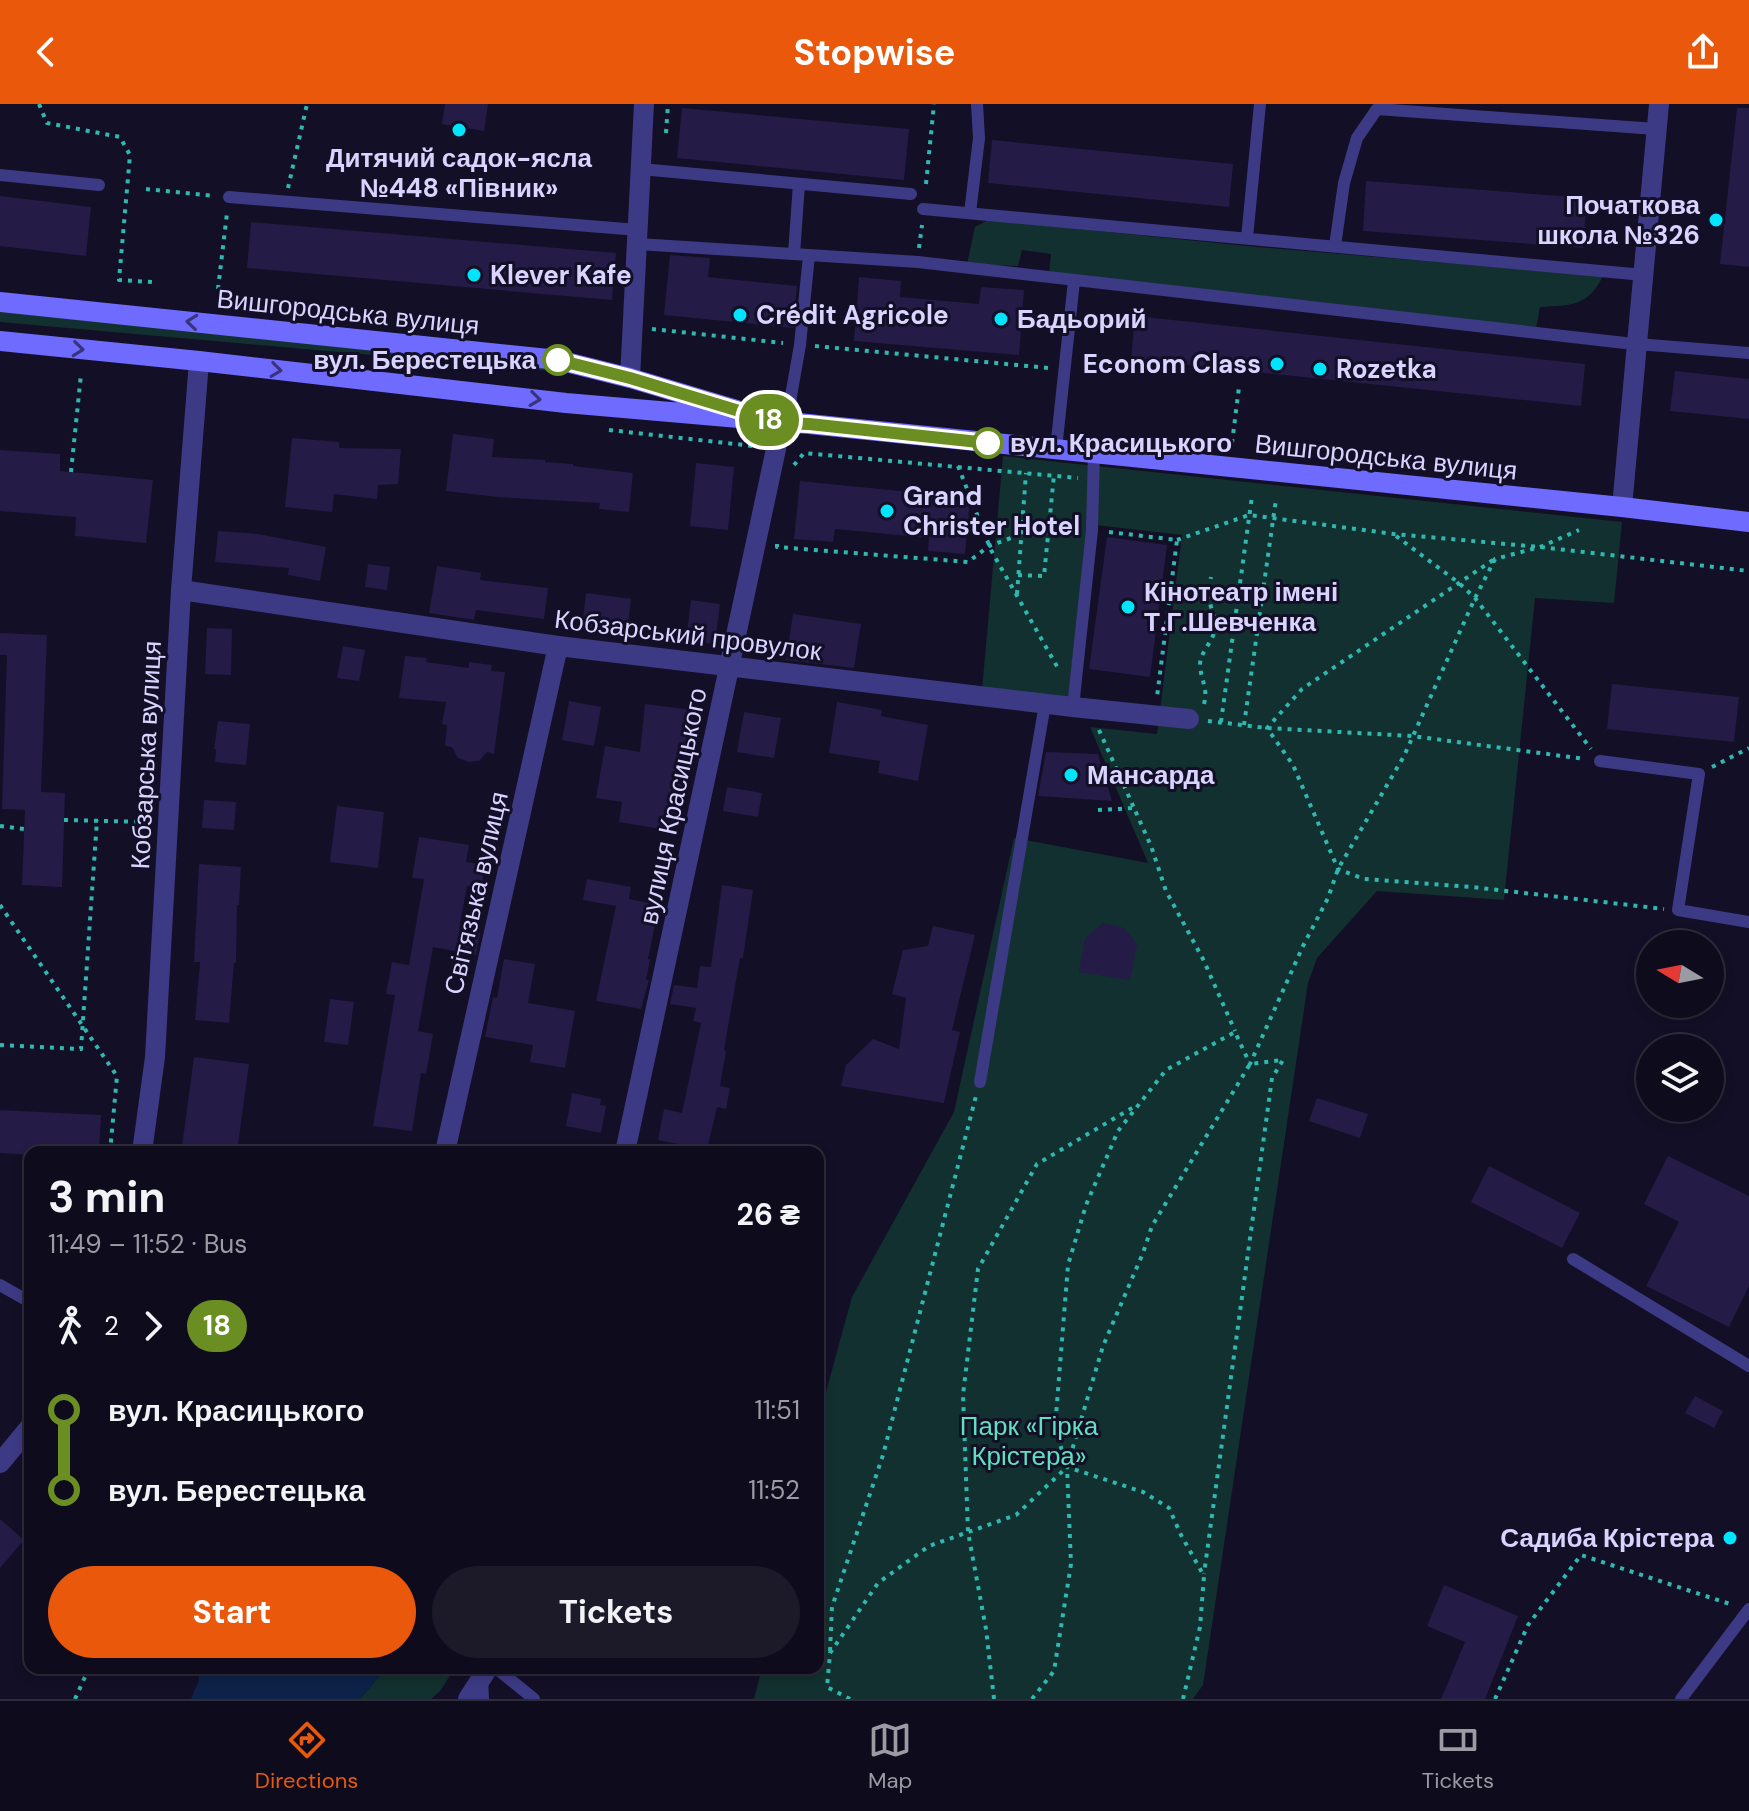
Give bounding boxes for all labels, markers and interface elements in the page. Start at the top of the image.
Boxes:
text: Stopwise [794,29,956,76]
icon: back [24,30,68,74]
icon: share [1681,30,1725,74]
marker: Дитячий садок-ясла №448 «Півник» [450,121,468,139]
place label: Дитячий садок-ясла №448 «Півник» [326,141,592,205]
place label: Початкова школа №326 [1537,188,1701,252]
marker: Початкова школа №326 [1707,211,1725,229]
place label: Klever Kafe [490,258,632,292]
marker: Klever Kafe [465,266,483,284]
street label: Вишгородська вулиця [215,281,481,343]
place label: Crédit Agricole [756,298,949,332]
place label: Бадьорий [1017,302,1146,336]
marker: Crédit Agricole [731,306,749,324]
marker: Бадьорий [992,310,1010,328]
one-way arrow [185,314,198,331]
one-way arrow [72,340,85,357]
place label: вул. Берестецька [313,343,537,377]
marker: вул. Берестецька [543,345,573,375]
place label: Econom Class [1083,347,1261,381]
place label: Rozetka [1336,352,1437,386]
marker: Econom Class [1268,355,1286,373]
marker: Rozetka [1311,360,1329,378]
one-way arrow [270,361,283,378]
one-way arrow [528,391,541,408]
line badge: 18 [733,394,805,446]
text: 18 [755,401,783,438]
place label: вул. Красицького [1010,426,1232,460]
street label: Вишгородська вулиця [1253,426,1519,488]
marker: вул. Красицького [973,428,1003,458]
place label: Grand Christer Hotel [903,479,1080,543]
marker: Grand Christer Hotel [878,502,896,520]
place label: Кінотеатр імені Т.Г.Шевченка [1144,575,1338,639]
marker: Кінотеатр імені Т.Г.Шевченка [1119,598,1137,616]
street label: Кобзарський провулок [553,602,824,668]
street label: Кобзарська вулиця [123,640,169,870]
street label: вулиця Красицького [631,685,715,927]
place label: Мансарда [1087,758,1215,792]
marker: Мансарда [1062,766,1080,784]
street label: Світязька вулиця [436,788,516,998]
north arrow [1636,930,1724,1018]
map controls [1636,930,1724,1122]
button: layers [1636,1034,1724,1122]
text: 3 min [48,1168,165,1226]
text: 26 ₴ [737,1195,800,1234]
text: 11:49 – 11:52 · Bus [48,1227,247,1261]
icon: walk [48,1304,92,1348]
icon: forward [131,1304,175,1348]
text: 18 [203,1307,231,1344]
text: 2 [104,1309,119,1343]
text: вул. Красицького [108,1391,364,1430]
text: 11:51 [755,1393,800,1427]
park label: Парк «Гірка Крістера» [960,1409,1099,1473]
text: вул. Берестецька [108,1471,365,1510]
text: 11:52 [748,1473,800,1507]
place label: Садиба Крістера [1500,1521,1715,1555]
marker: Садиба Крістера [1721,1529,1739,1547]
button: Start [48,1566,416,1658]
button: Tickets [432,1566,800,1658]
tab: Directions [255,1718,358,1795]
tab: Map [868,1718,912,1795]
tab: Tickets [1422,1718,1494,1795]

